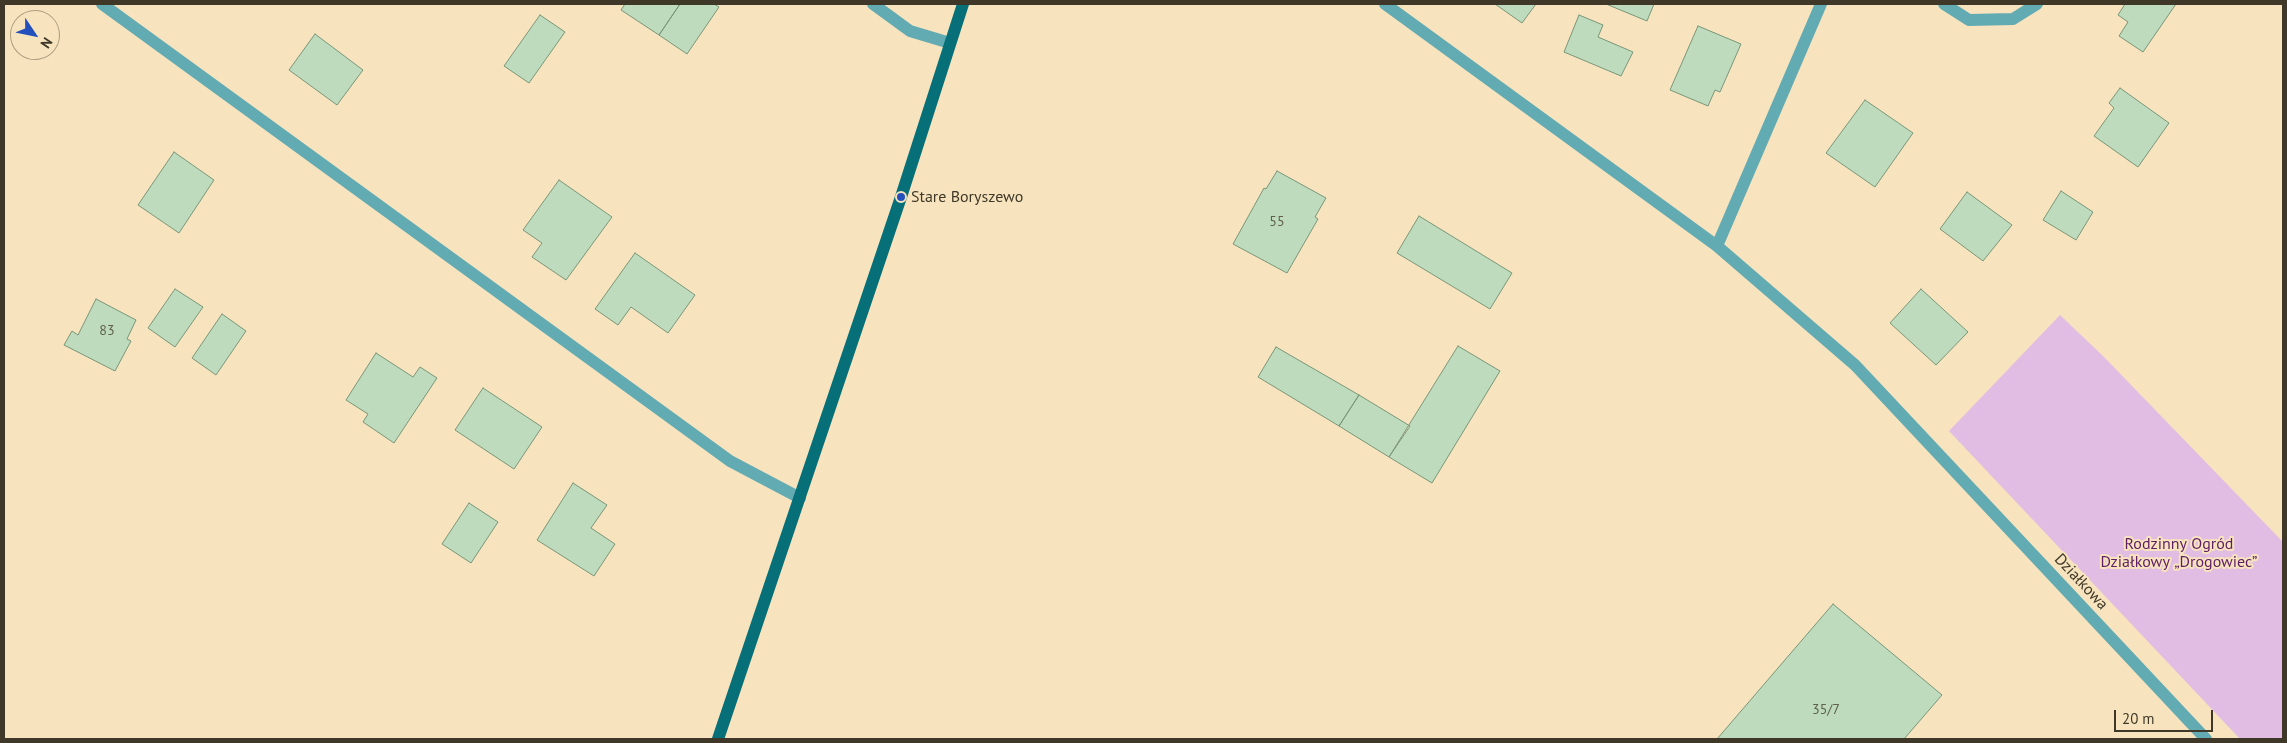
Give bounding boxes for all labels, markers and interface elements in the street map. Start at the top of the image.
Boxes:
north arrow [10,10,60,60]
text: N [37,34,57,52]
place label: Stare Boryszewo [911,187,1023,207]
marker: Stare Boryszewo [895,191,907,203]
house number: 55 [1269,214,1285,230]
house number: 83 [99,323,115,339]
park label: Rodzinny Ogród Działkowy „Drogowiec” [2101,534,2257,572]
street label: Działkowa [2050,550,2112,614]
scale bar [2117,700,2216,732]
house number: 35/7 [1812,702,1840,718]
text: 20 m [2122,709,2155,728]

